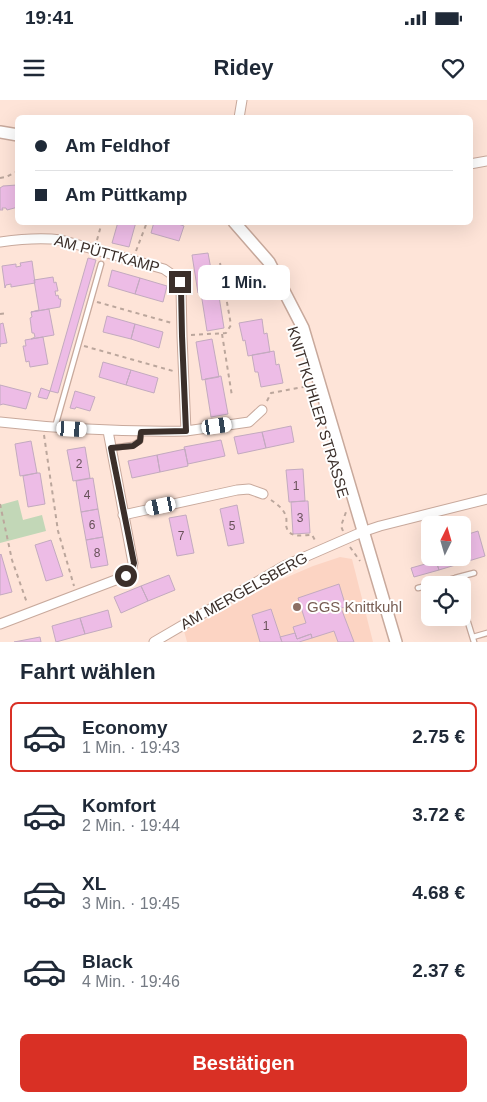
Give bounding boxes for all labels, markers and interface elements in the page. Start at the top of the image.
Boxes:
text: 19:41 [25,7,74,28]
icon: menu [20,54,48,82]
icon: heart [439,54,467,82]
text: Ridey [214,55,273,80]
text: Am Feldhof [65,135,170,156]
text: Am Püttkamp [65,184,187,205]
street label: AM PÜTTKAMP [53,231,162,276]
callout: 1 Min. [198,264,290,300]
route end [169,271,191,293]
text: 1 Min. [221,274,267,291]
street label: KNITTKUHLER STRASSE [284,324,353,500]
car [201,416,232,436]
car [56,421,87,437]
house number: 2 [76,457,83,471]
house number: 1 [293,479,300,493]
house number: 4 [84,488,91,502]
car [144,496,177,516]
house number: 3 [297,511,304,525]
north arrow [421,516,471,566]
map controls [421,516,471,626]
house number: 6 [89,518,96,532]
house number: 5 [229,519,236,533]
house number: 7 [178,529,185,543]
house number: 8 [94,546,101,560]
street label: AM MERGELSBERG [177,549,310,633]
route start [115,565,137,587]
button: locate [421,576,471,626]
place label: GGS Knittkuhl [307,598,402,615]
marker: GGS Knittkuhl [291,601,303,613]
house number: 1 [263,619,270,633]
text: Fahrt wählen [20,659,156,684]
icon: car [22,715,67,760]
text: Economy [82,717,168,738]
text: 2.75 € [412,726,465,747]
text: 1 Min. · 19:43 [82,739,180,756]
icon: car [22,793,67,838]
text: Komfort [82,795,156,816]
text: 3.72 € [412,804,465,825]
text: 2 Min. · 19:44 [82,817,180,834]
icon: car [22,871,67,916]
text: XL [82,873,106,894]
text: 4.68 € [412,882,465,903]
text: 3 Min. · 19:45 [82,895,180,912]
icon: car [22,949,67,994]
text: Black [82,951,133,972]
text: 2.37 € [412,960,465,981]
text: 4 Min. · 19:46 [82,973,180,990]
button: Bestätigen [20,1034,467,1092]

